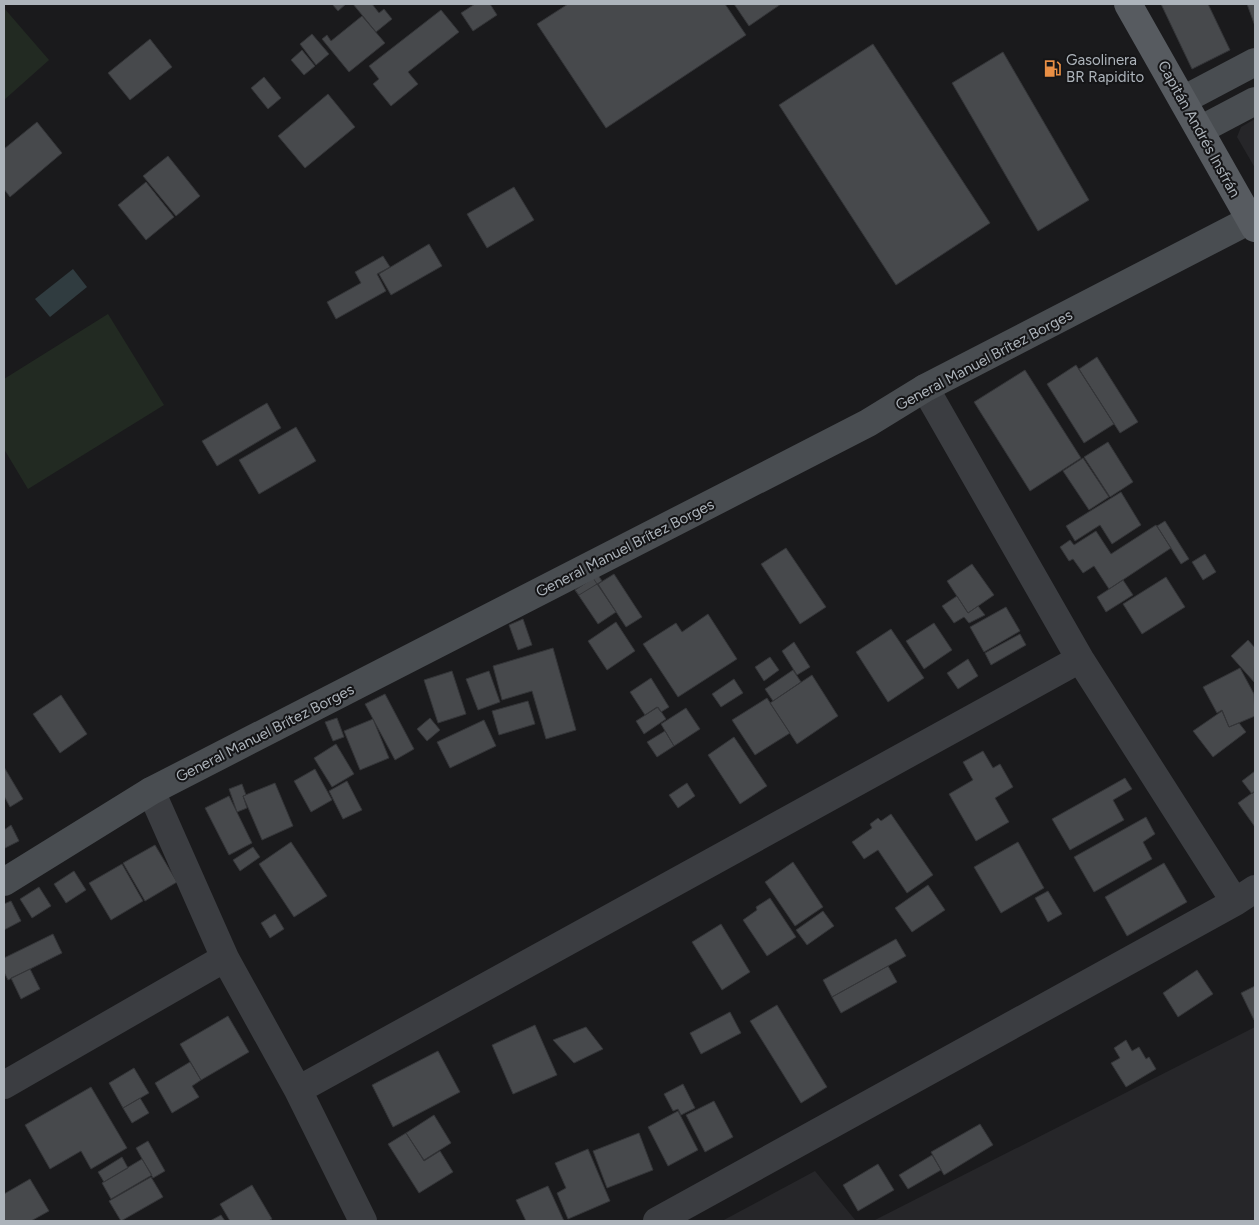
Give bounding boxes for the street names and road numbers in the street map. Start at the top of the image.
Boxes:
street label: Capitán Andrés Insfrán [1154,58,1244,200]
street label: General Manuel Brítez Borges [893,306,1076,414]
street label: General Manuel Brítez Borges [533,495,717,601]
street label: General Manuel Brítez Borges [173,680,357,786]

